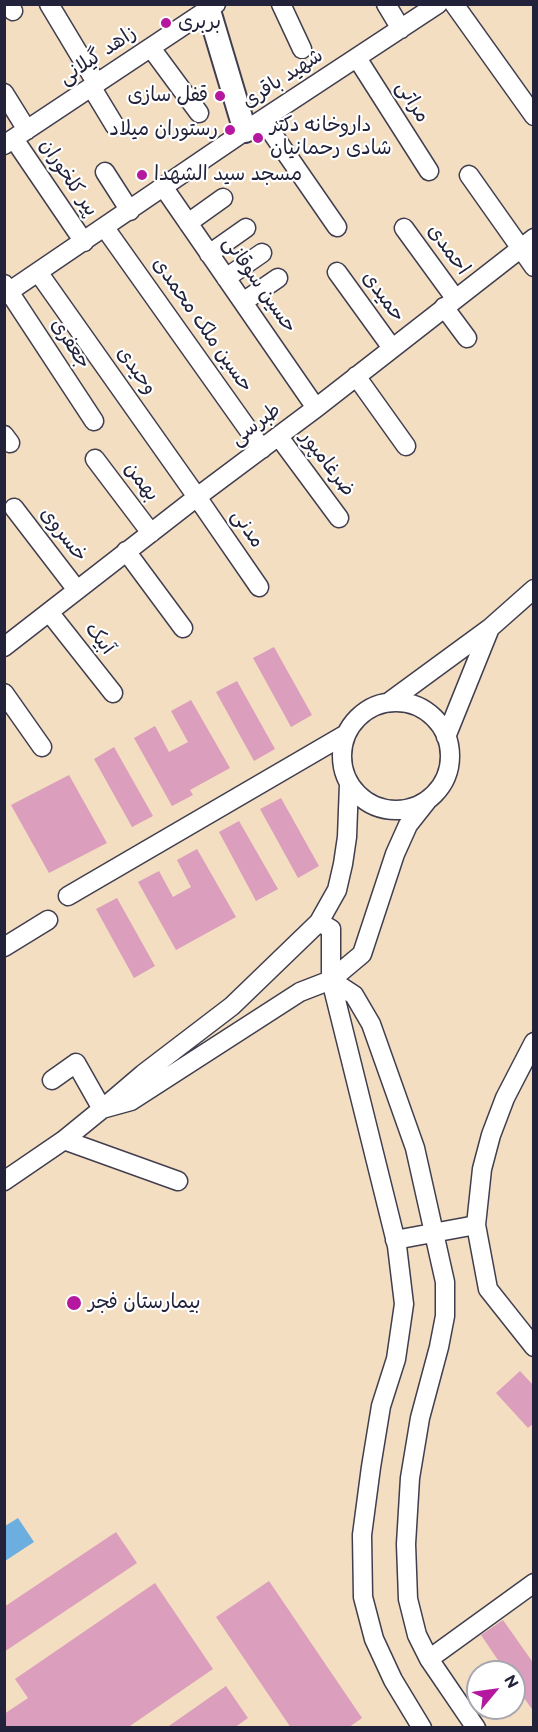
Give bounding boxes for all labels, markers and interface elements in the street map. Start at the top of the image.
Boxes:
place label: بربری [178,11,221,35]
marker: بربری [159,16,173,30]
street label: زاهد گیلانی [55,21,141,91]
street label: شهید باقری [238,44,328,114]
street label: مراتی [390,77,434,127]
place label: قفل سازی [127,84,208,108]
marker: قفل سازی [213,89,227,103]
place label: داروخانه دکتر شادی رحمانیان [270,114,392,161]
place label: رستوران میلاد [109,118,218,142]
marker: رستوران میلاد [223,123,237,137]
marker: داروخانه دکتر شادی رحمانیان [251,131,265,145]
street label: پیر کلخوران [33,135,103,221]
place label: مسجد سید الشهدا [154,163,302,187]
marker: مسجد سید الشهدا [135,168,149,182]
street label: احمدی [422,220,474,280]
street label: حسین سوقانی [217,232,301,338]
street label: حسین ملک محمدی [146,253,258,397]
street label: حمیدی [356,267,410,327]
street label: جعفری [45,314,95,374]
street label: وحیدی [111,342,161,400]
street label: طبرسی [226,398,286,452]
street label: ضرغامپور [294,426,360,502]
street label: بهمن [118,458,164,506]
street label: خسروی [34,503,92,567]
street label: مدنی [225,505,269,553]
street label: آبیک [79,618,119,660]
place label: بیمارستان فجر [88,1291,201,1315]
marker: بیمارستان فجر [65,1294,83,1312]
north arrow [466,1660,526,1720]
text: N [499,1672,522,1692]

